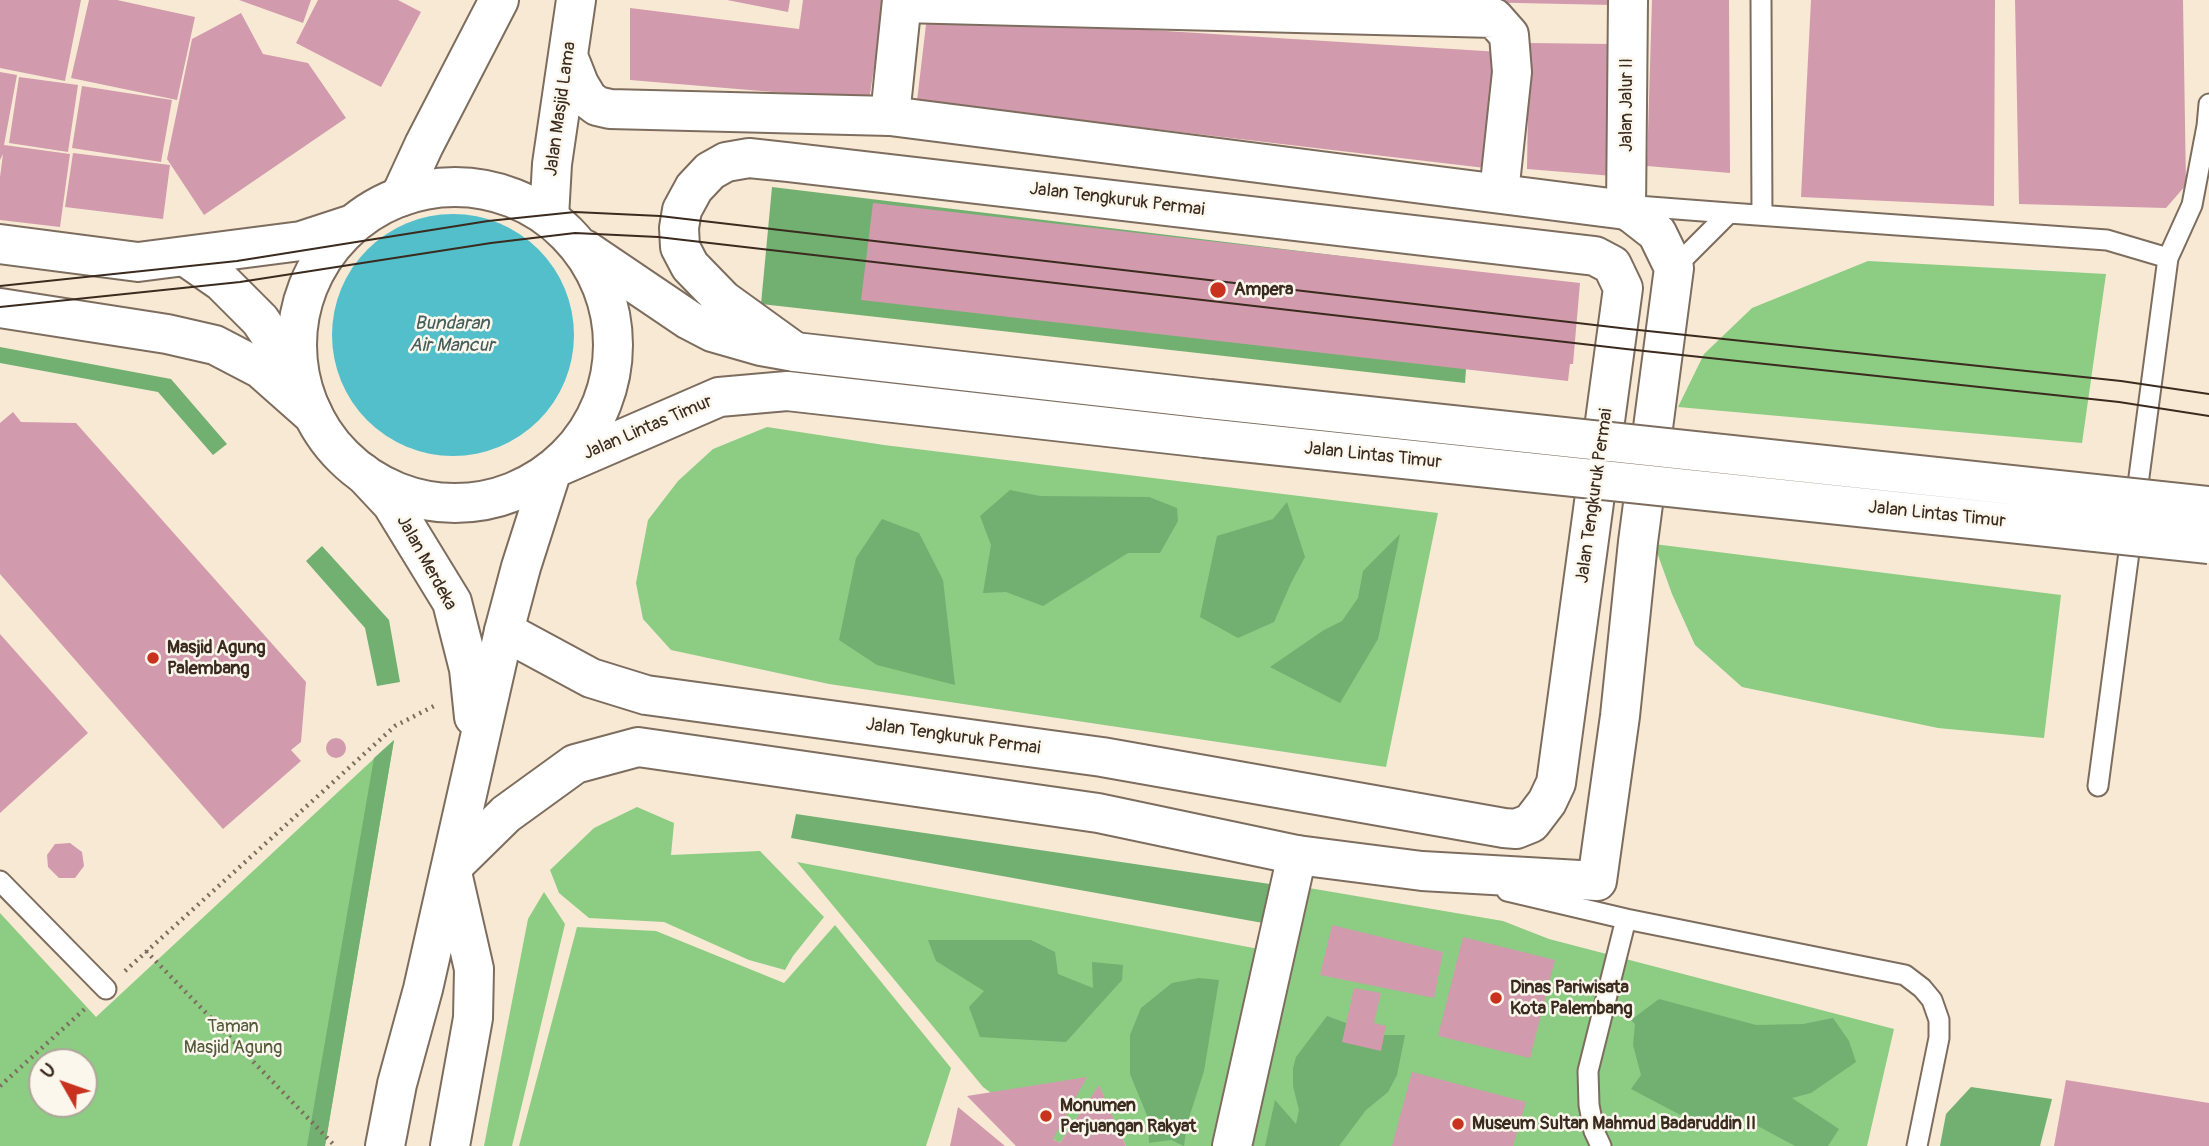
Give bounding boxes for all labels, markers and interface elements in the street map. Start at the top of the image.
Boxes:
street label: Jalan Masjid Lama [541,40,581,178]
street label: Jalan Jalur II [1616,58,1638,152]
street label: Jalan Tengkuruk Permai [1028,179,1206,221]
place label: Ampera [1234,279,1293,301]
marker: Ampera [1208,280,1228,300]
water label: Bundaran Air Mancur [409,313,495,357]
street label: Jalan Lintas Timur [580,391,716,465]
street label: Jalan Tengkuruk Permai [1572,407,1618,585]
street label: Jalan Lintas Timur [1303,438,1443,474]
street label: Jalan Lintas Timur [1867,497,2007,533]
street label: Jalan Merdeka [391,512,461,614]
place label: Masjid Agung Palembang [167,637,265,680]
marker: Masjid Agung Palembang [145,650,161,666]
street label: Jalan Tengkuruk Permai [864,714,1042,760]
place label: Dinas Pariwisata Kota Palembang [1510,977,1633,1020]
marker: Dinas Pariwisata Kota Palembang [1488,990,1504,1006]
park label: Taman Masjid Agung [184,1016,282,1058]
north arrow [28,1048,98,1118]
text: U [35,1058,62,1083]
place label: Monumen Perjuangan Rakyat [1060,1095,1196,1138]
marker: Monumen Perjuangan Rakyat [1038,1108,1054,1124]
place label: Museum Sultan Mahmud Badaruddin II [1472,1113,1756,1135]
marker: Museum Sultan Mahmud Badaruddin II [1450,1116,1466,1132]

